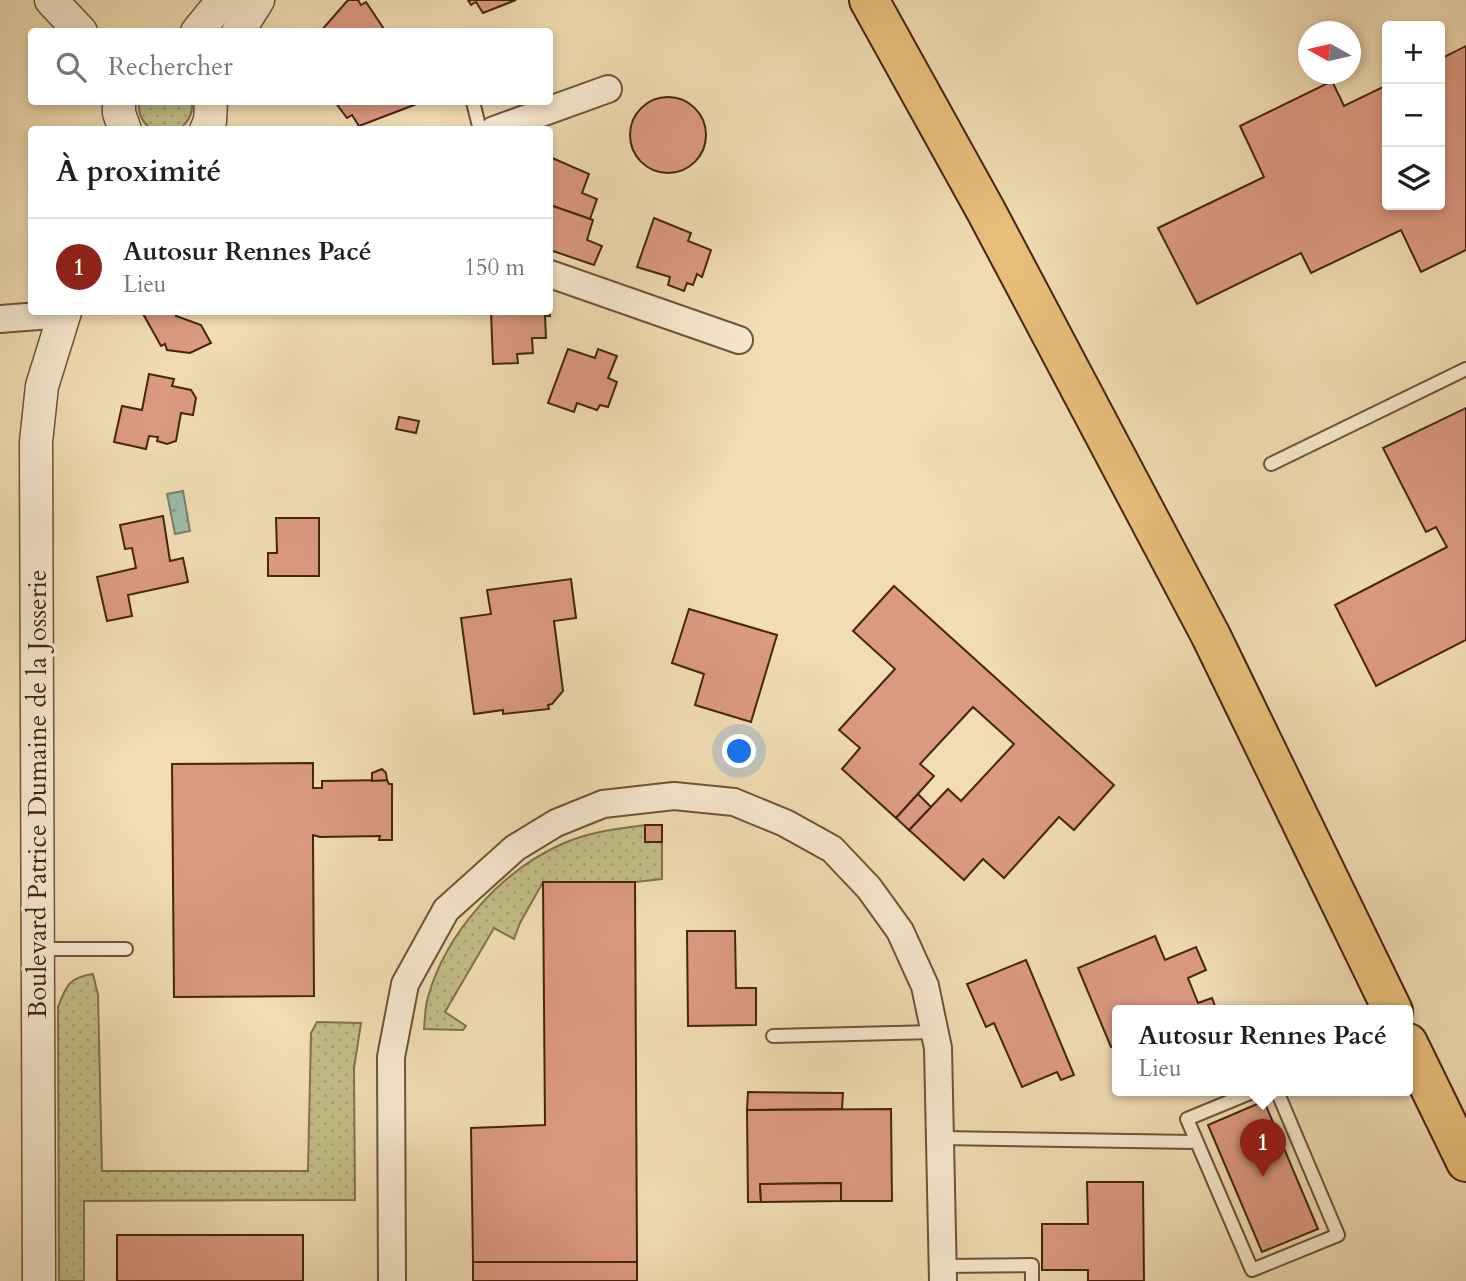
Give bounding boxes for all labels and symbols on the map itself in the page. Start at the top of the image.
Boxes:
north arrow [1298,21,1361,84]
street label: Boulevard Patrice Dumaine de la Josserie [20,570,55,1018]
your location [722,734,756,768]
pin: 1 [1240,1119,1286,1177]

